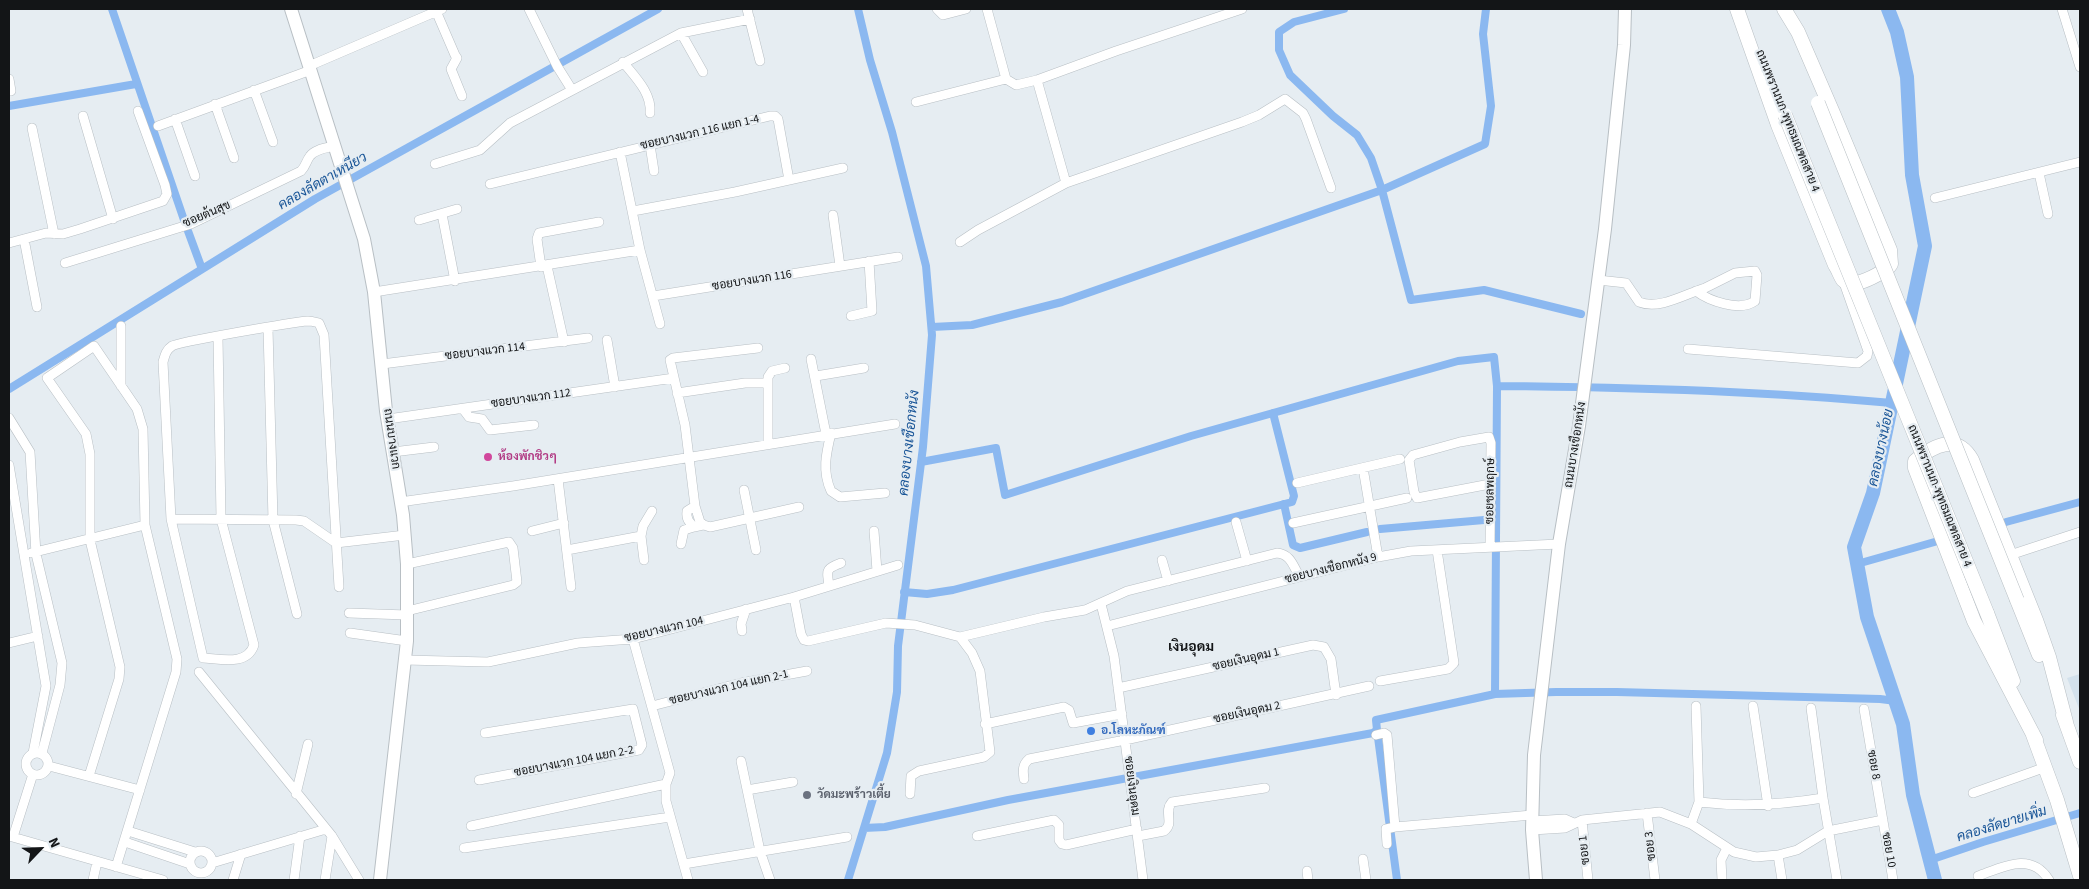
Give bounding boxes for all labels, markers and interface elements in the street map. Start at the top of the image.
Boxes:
street label: ถนนพรานนก-พุทธมณฑลสาย 4 [1752,48,1822,194]
street label: ซอยบางแวก 116 แยก 1-4 [639,112,761,154]
water label: คลองลัดตาเหนียว [275,150,371,214]
street label: ซอยต้นสุข [181,199,233,231]
street label: ซอยบางแวก 116 [711,268,793,294]
street label: ซอยบางแวก 114 [444,340,526,364]
street label: ซอยบางแวก 112 [490,386,572,412]
water label: คลองบางเชือกหนัง [896,389,924,497]
street label: ถนนบางเชือกหนัง [1562,401,1590,489]
street label: ถนนบางแวก [380,408,402,470]
water label: คลองบางน้อย [1866,408,1898,488]
street label: ถนนพรานนก-พุทธมณฑลสาย 4 [1904,423,1974,569]
place label: ห้องพักชิวๆ [498,450,557,464]
marker: ห้องพักชิวๆ [482,451,494,463]
street label: ซอยชลพฤกษ์ [1483,458,1499,524]
street label: ซอยบางเชือกหนัง 9 [1283,551,1379,587]
street label: ซอยบางแวก 104 [623,614,705,646]
district label: เงินอุดม [1168,640,1214,656]
street label: ซอยเงินอุดม 1 [1211,645,1281,675]
street label: ซอยบางแวก 104 แยก 2-1 [668,667,790,709]
street label: ซอยเงินอุดม 2 [1212,699,1282,727]
place label: อ.โลหะภัณฑ์ [1101,724,1166,738]
marker: อ.โลหะภัณฑ์ [1085,725,1097,737]
street label: ซอยบางแวก 104 แยก 2-2 [513,743,635,781]
street label: ซอย 8 [1863,749,1883,781]
street label: ซอยเงินอุดม [1120,756,1142,816]
place label: วัดมะพร้าวเตี้ย [817,788,891,802]
marker: วัดมะพร้าวเตี้ย [801,789,813,801]
water label: คลองลัดยายเพิ่ม [1955,803,2049,847]
north arrow [15,824,65,874]
street label: ซอย 3 [1642,830,1660,862]
street label: ซอย 10 [1878,831,1898,869]
street label: ซอย 1 [1576,834,1594,866]
text: N [43,835,65,851]

